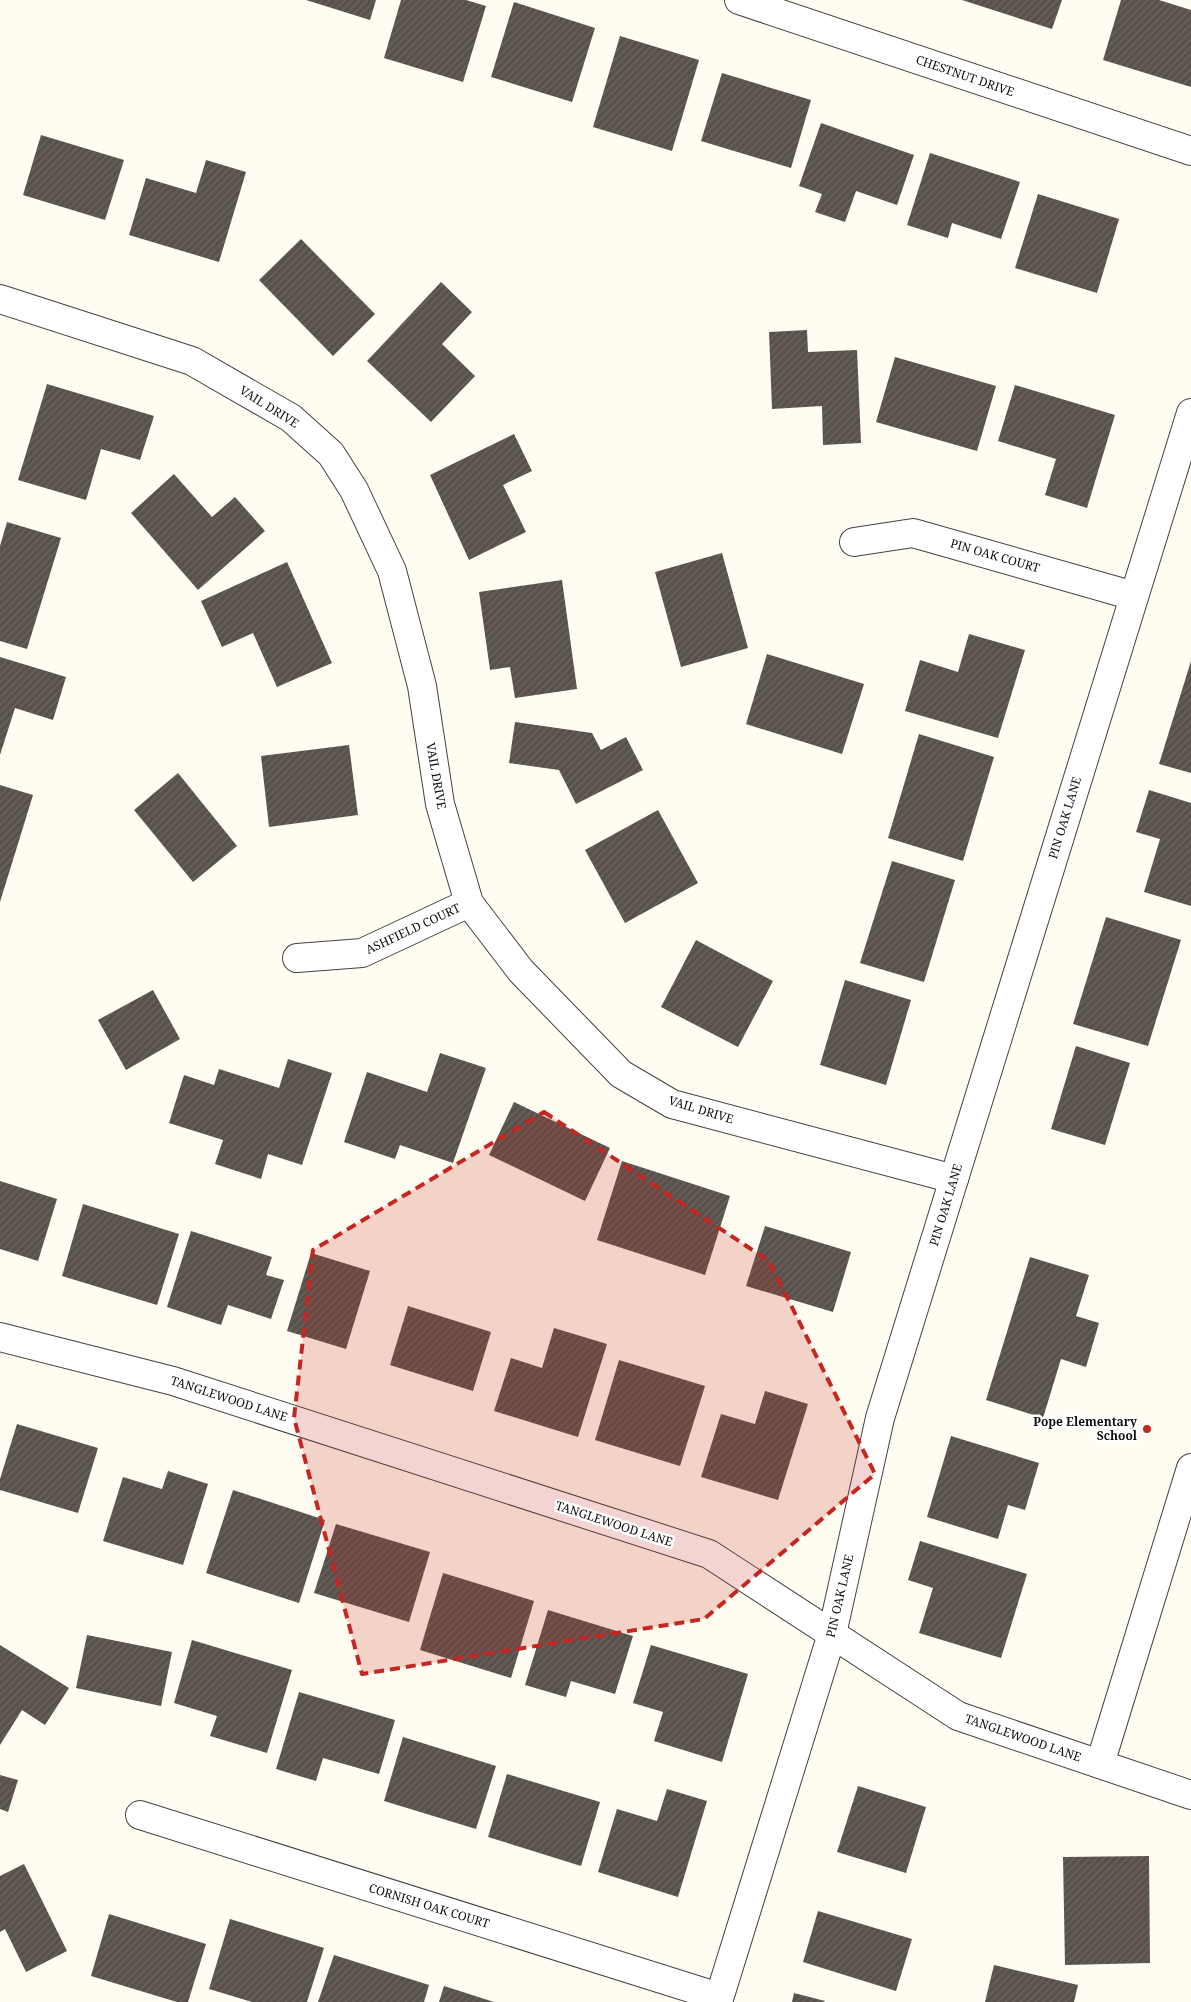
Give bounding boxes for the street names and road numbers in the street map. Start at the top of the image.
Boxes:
street label: CHESTNUT DRIVE [914,51,1017,100]
street label: VAIL DRIVE [236,382,302,432]
street label: PIN OAK COURT [948,535,1043,577]
street label: VAIL DRIVE [422,741,451,810]
street label: PIN OAK LANE [1044,775,1085,861]
street label: ASHFIELD COURT [363,899,463,958]
street label: VAIL DRIVE [667,1092,736,1127]
street label: PIN OAK LANE [925,1162,966,1248]
street label: TANGLEWOOD LANE [168,1372,290,1425]
street label: TANGLEWOOD LANE [553,1497,675,1550]
street label: PIN OAK LANE [822,1552,857,1639]
street label: TANGLEWOOD LANE [963,1710,1084,1765]
street label: CORNISH OAK COURT [367,1879,492,1932]

